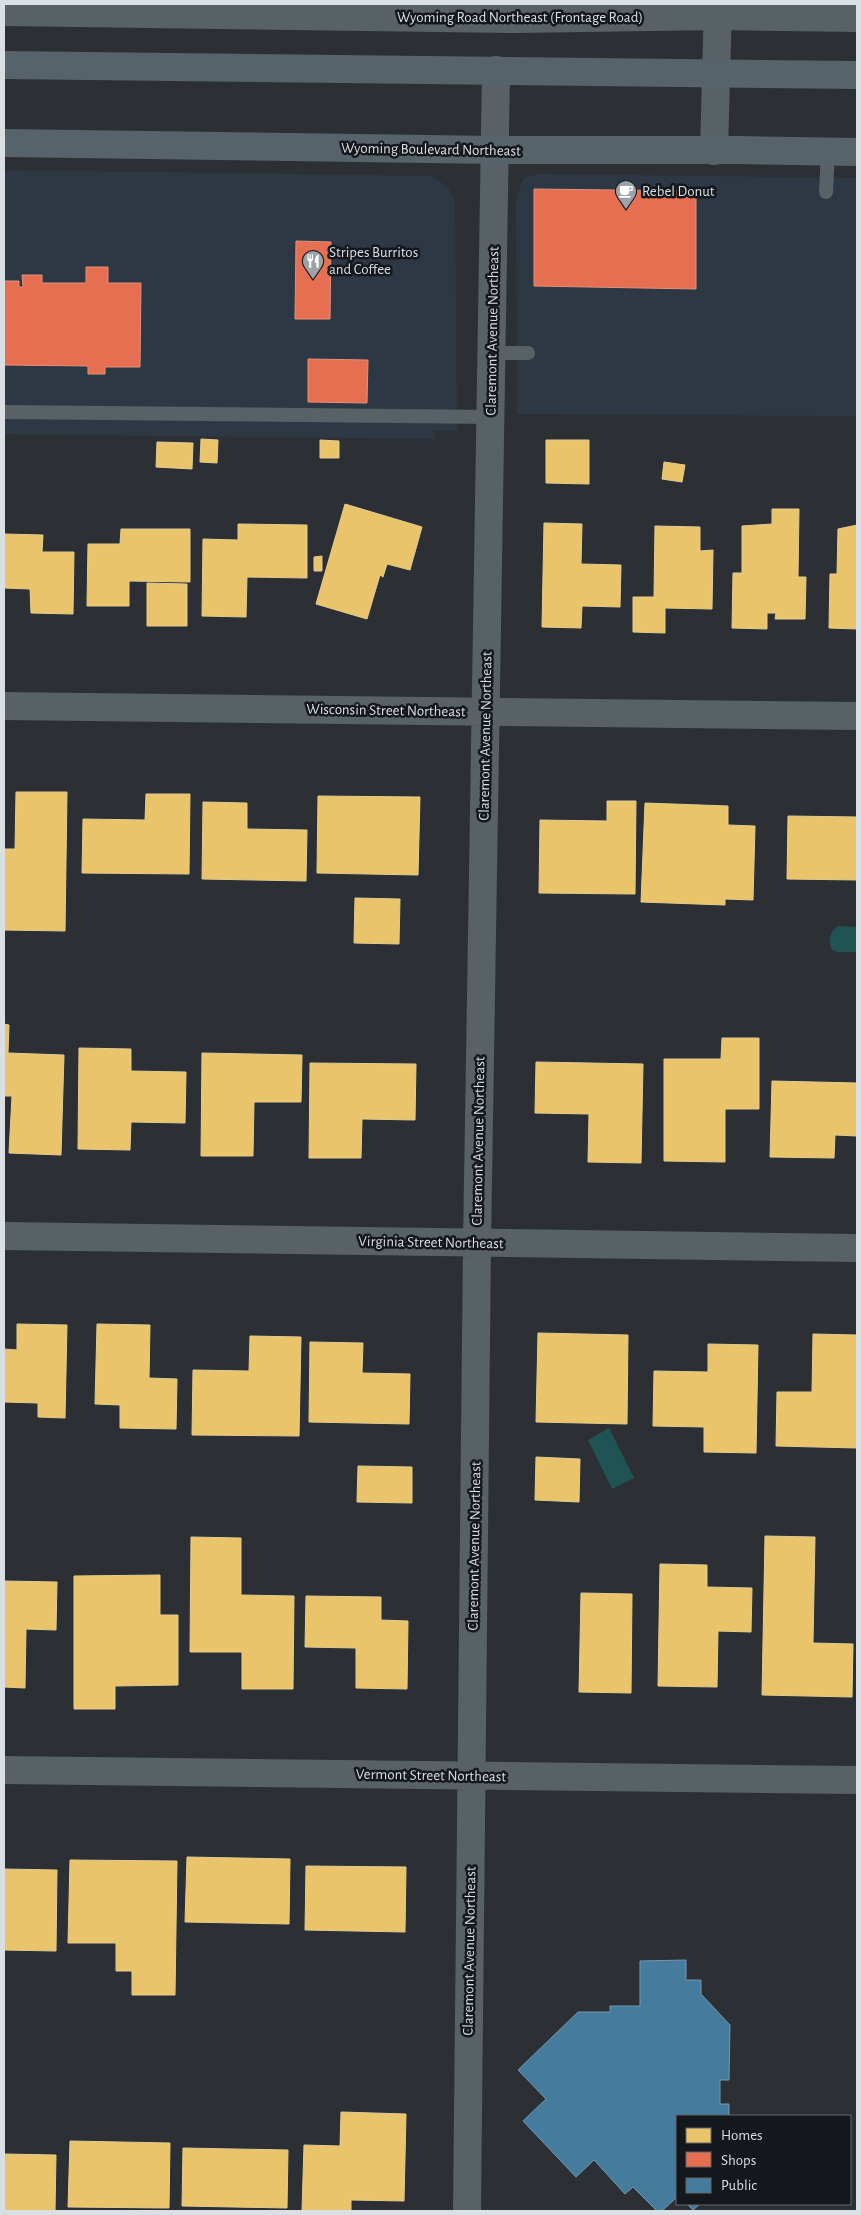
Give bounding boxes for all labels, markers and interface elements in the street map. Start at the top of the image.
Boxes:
street label: Wyoming Road Northeast (Frontage Road) [397,10,643,25]
street label: Wyoming Boulevard Northeast [341,140,521,159]
cafe icon: Rebel Donut [614,179,638,210]
place label: Rebel Donut [642,184,715,199]
place label: Stripes Burritos and Coffee [329,245,418,277]
street label: Claremont Avenue Northeast [484,246,501,416]
restaurant icon: Stripes Burritos and Coffee [301,249,325,280]
street label: Claremont Avenue Northeast [477,651,494,821]
street label: Wisconsin Street Northeast [306,702,466,719]
street label: Claremont Avenue Northeast [470,1056,487,1226]
street label: Virginia Street Northeast [358,1234,504,1251]
street label: Claremont Avenue Northeast [466,1461,483,1631]
street label: Vermont Street Northeast [356,1767,506,1784]
street label: Claremont Avenue Northeast [461,1866,478,2036]
legend [676,2115,851,2205]
text: Homes [721,2128,763,2143]
text: Shops [721,2153,756,2168]
text: Public [721,2178,757,2193]

